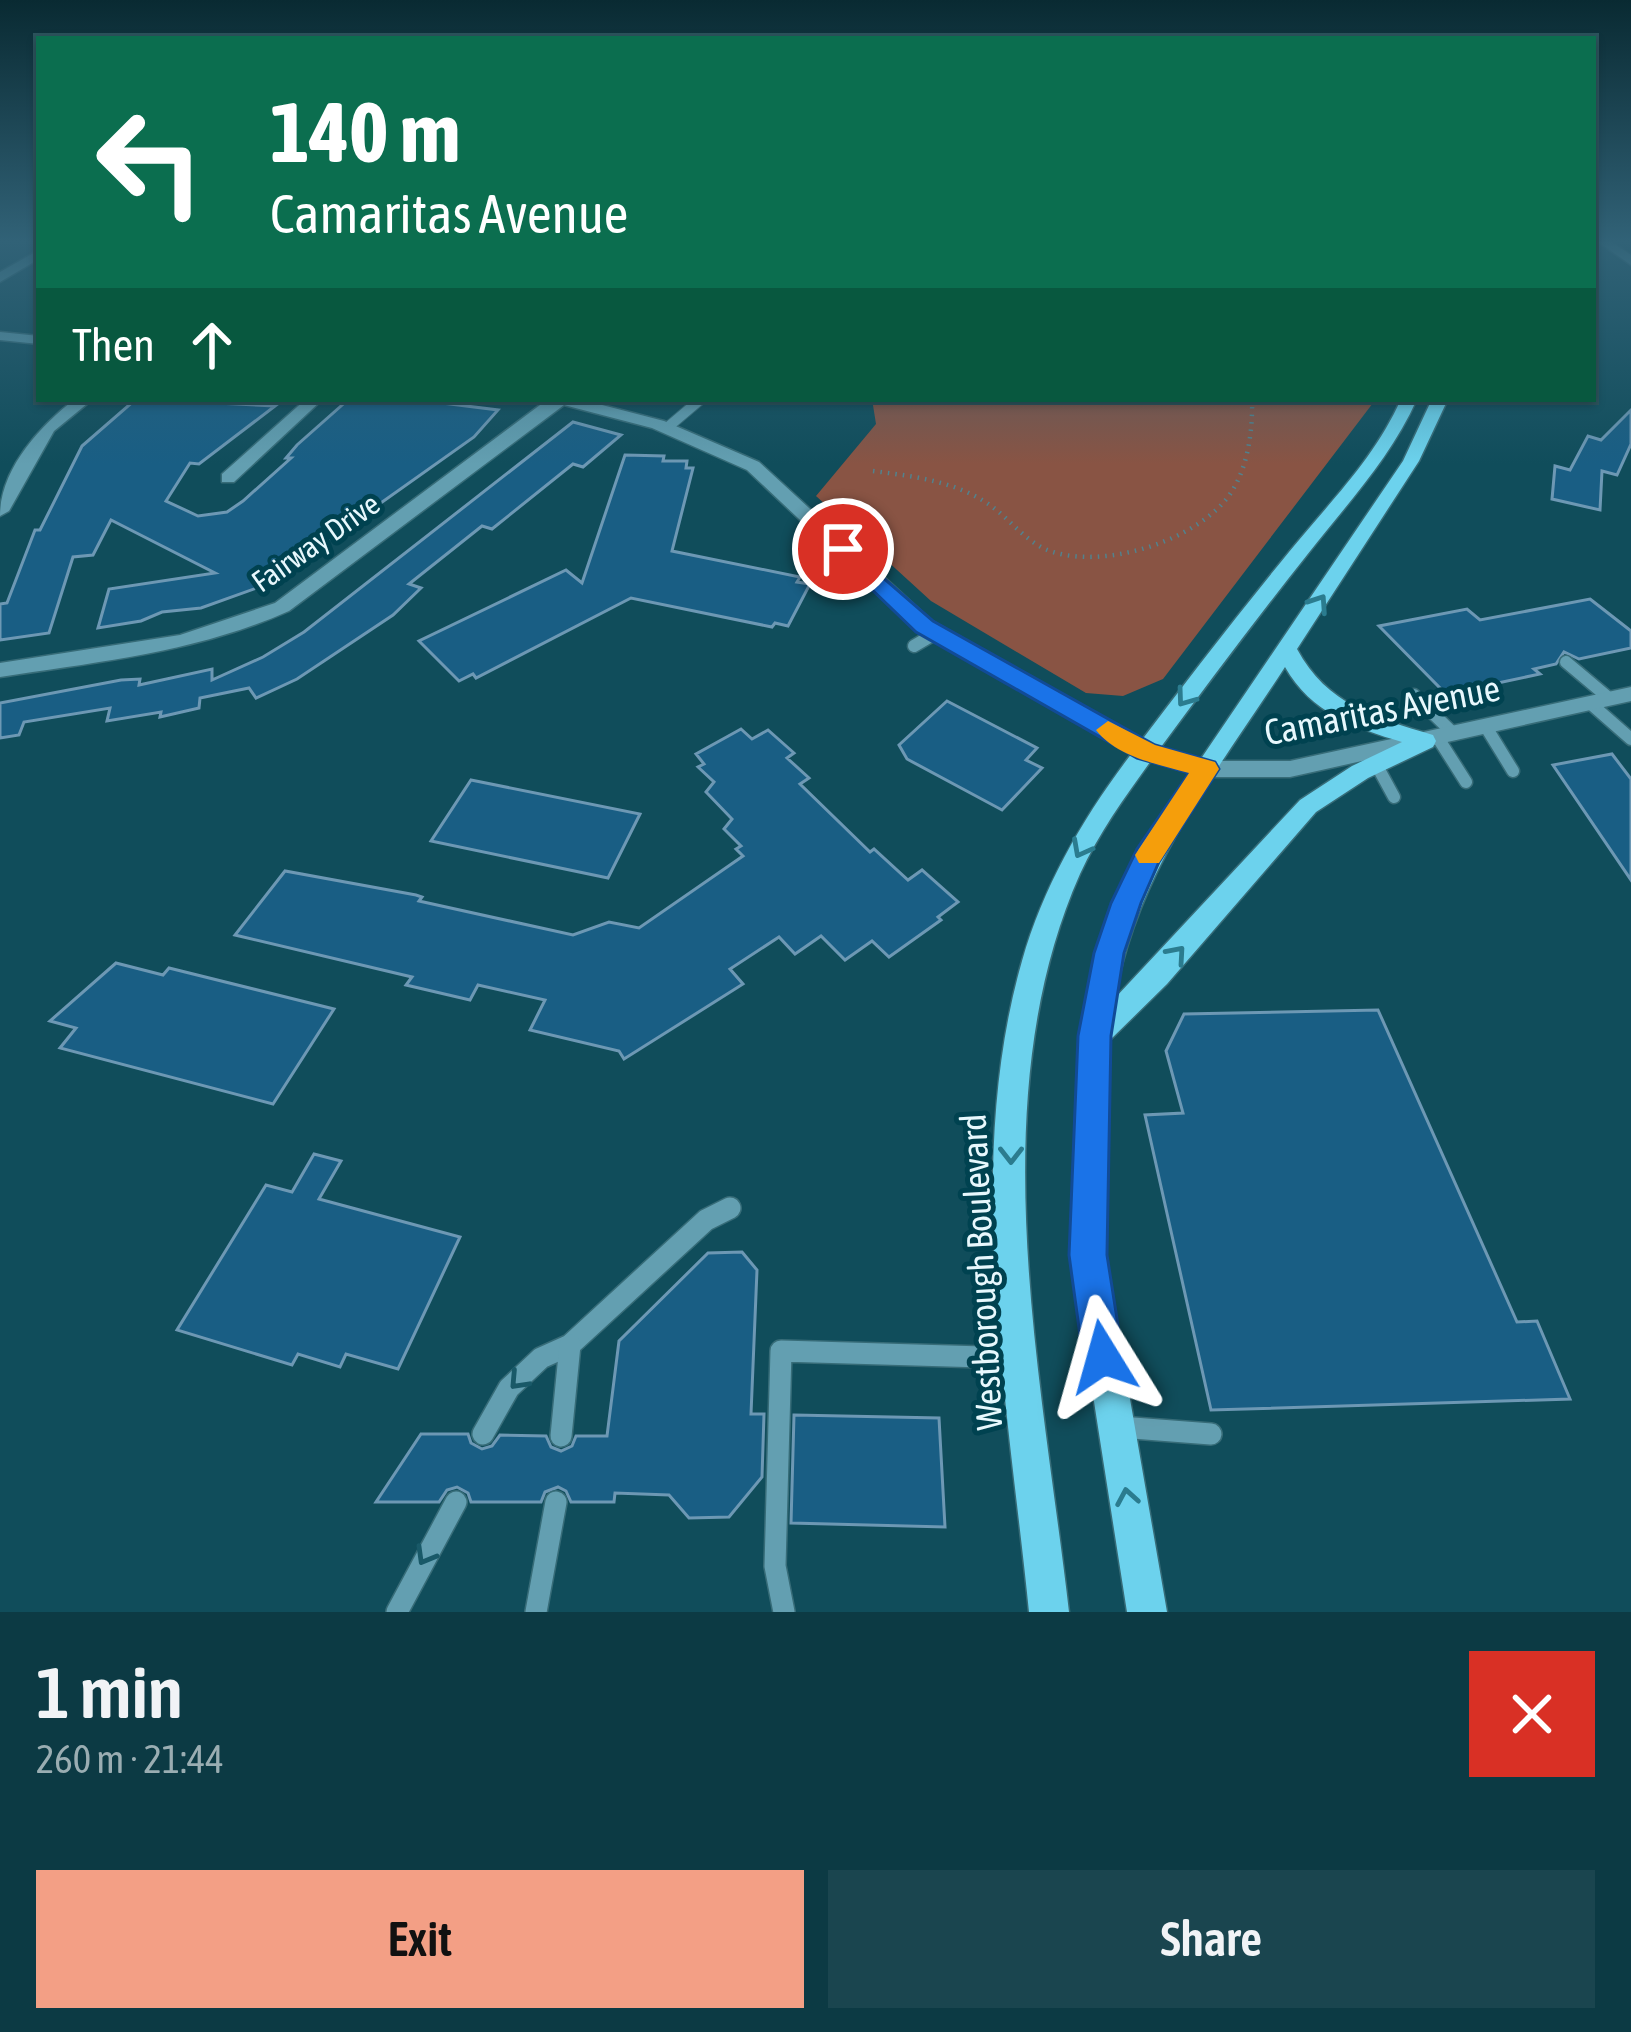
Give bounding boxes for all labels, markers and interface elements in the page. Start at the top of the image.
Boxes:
icon: left [72,84,228,240]
text: 140 m [270,84,460,180]
text: Camaritas Avenue [270,183,628,244]
icon: ahead [179,312,245,378]
text: Then [72,319,155,371]
street label: Fairway Drive [245,486,386,598]
pin [792,498,894,600]
icon: arrive [810,516,876,582]
one-way arrow [1305,594,1327,616]
street label: Camaritas Avenue [1261,667,1503,753]
one-way arrow [1178,685,1200,706]
one-way arrow [1072,836,1095,857]
one-way arrow [1162,945,1184,967]
street label: Westborough Boulevard [952,1113,1010,1431]
one-way arrow [998,1147,1024,1165]
position arrow [1040,1294,1166,1420]
one-way arrow [511,1367,533,1389]
one-way arrow [1116,1487,1141,1507]
one-way arrow [417,1544,440,1565]
text: 1 min [36,1651,183,1733]
button: close [1469,1651,1595,1777]
text: 260 m · 21:44 [36,1737,224,1781]
button: Exit [36,1870,804,2008]
button: Share [828,1870,1595,2008]

